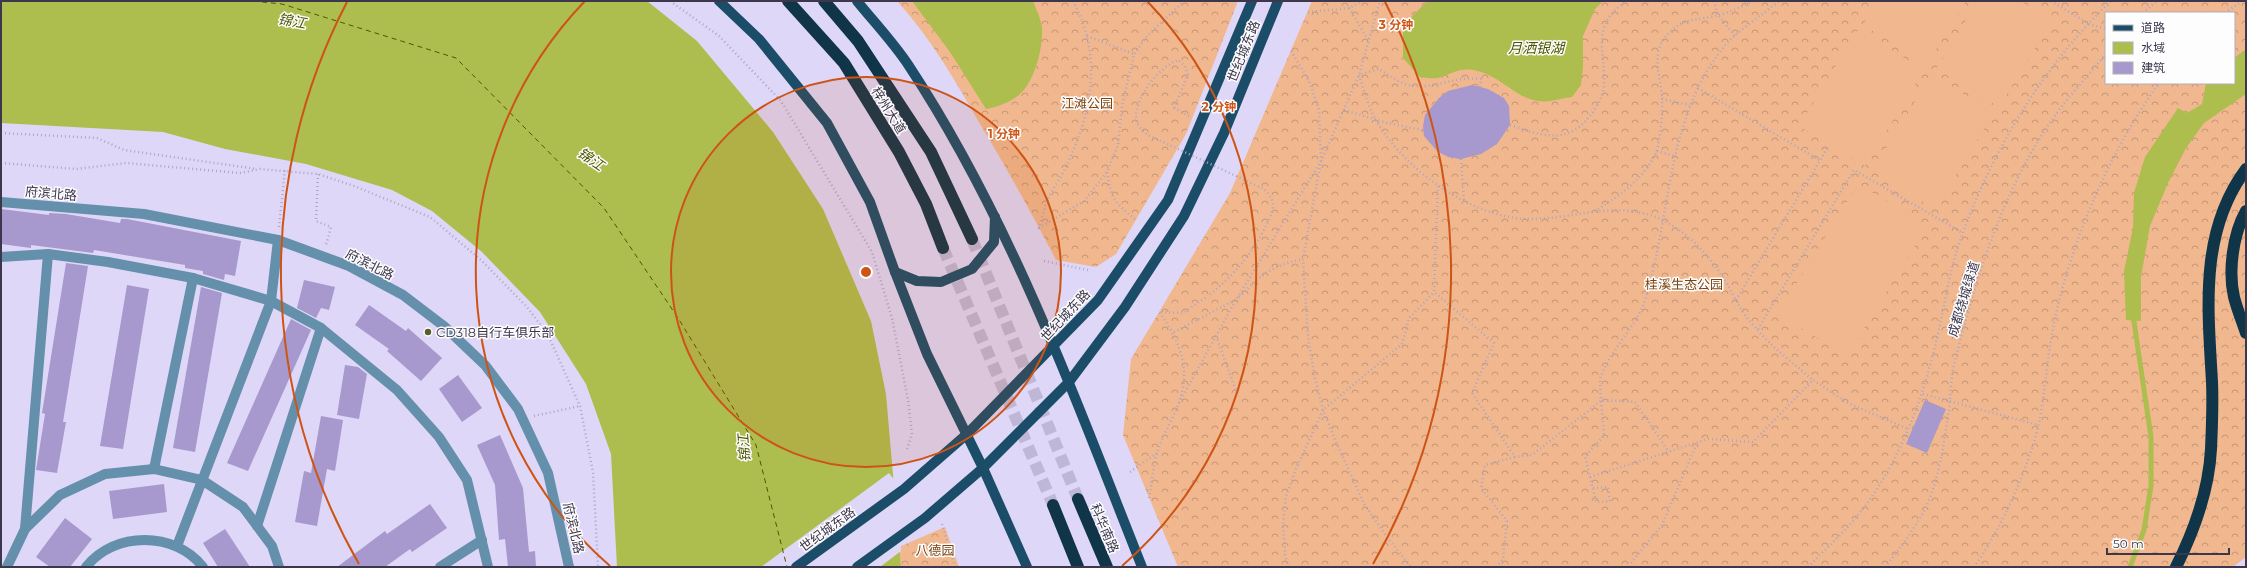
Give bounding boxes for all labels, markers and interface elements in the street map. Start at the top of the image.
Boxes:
water label: 锦江 [277,10,309,33]
legend [2105,12,2235,84]
text: 3 分钟 [1378,17,1413,32]
street label: 世纪城东路 [1223,18,1263,84]
text: 道路 [2141,20,2165,35]
water label: 月洒银湖 [1508,39,1566,57]
text: 水域 [2141,40,2165,55]
text: 建筑 [2141,60,2165,75]
street label: 梓州大道 [868,84,910,136]
park label: 江滩公园 [1061,95,1113,111]
text: 2 分钟 [1202,99,1236,114]
text: 1 分钟 [988,126,1020,141]
water label: 锦江 [574,144,609,175]
street label: 府滨北路 [24,183,78,203]
street label: 府滨北路 [343,245,397,283]
street label: 成都绕城绿道 [1944,259,1982,339]
centre of rings [859,265,873,279]
park label: 桂溪生态公园 [1645,276,1723,292]
street label: 世纪城东路 [1037,286,1093,344]
place label: CD318自行车俱乐部 [436,324,554,340]
marker: CD318自行车俱乐部 [423,327,433,337]
water label: 锦江 [734,431,754,463]
street label: 府滨北路 [560,501,588,555]
street label: 科华南路 [1087,501,1123,555]
street label: 世纪城东路 [796,503,858,555]
scale bar [2107,530,2229,556]
text: 50 m [2113,536,2144,551]
park label: 八德园 [915,542,955,558]

